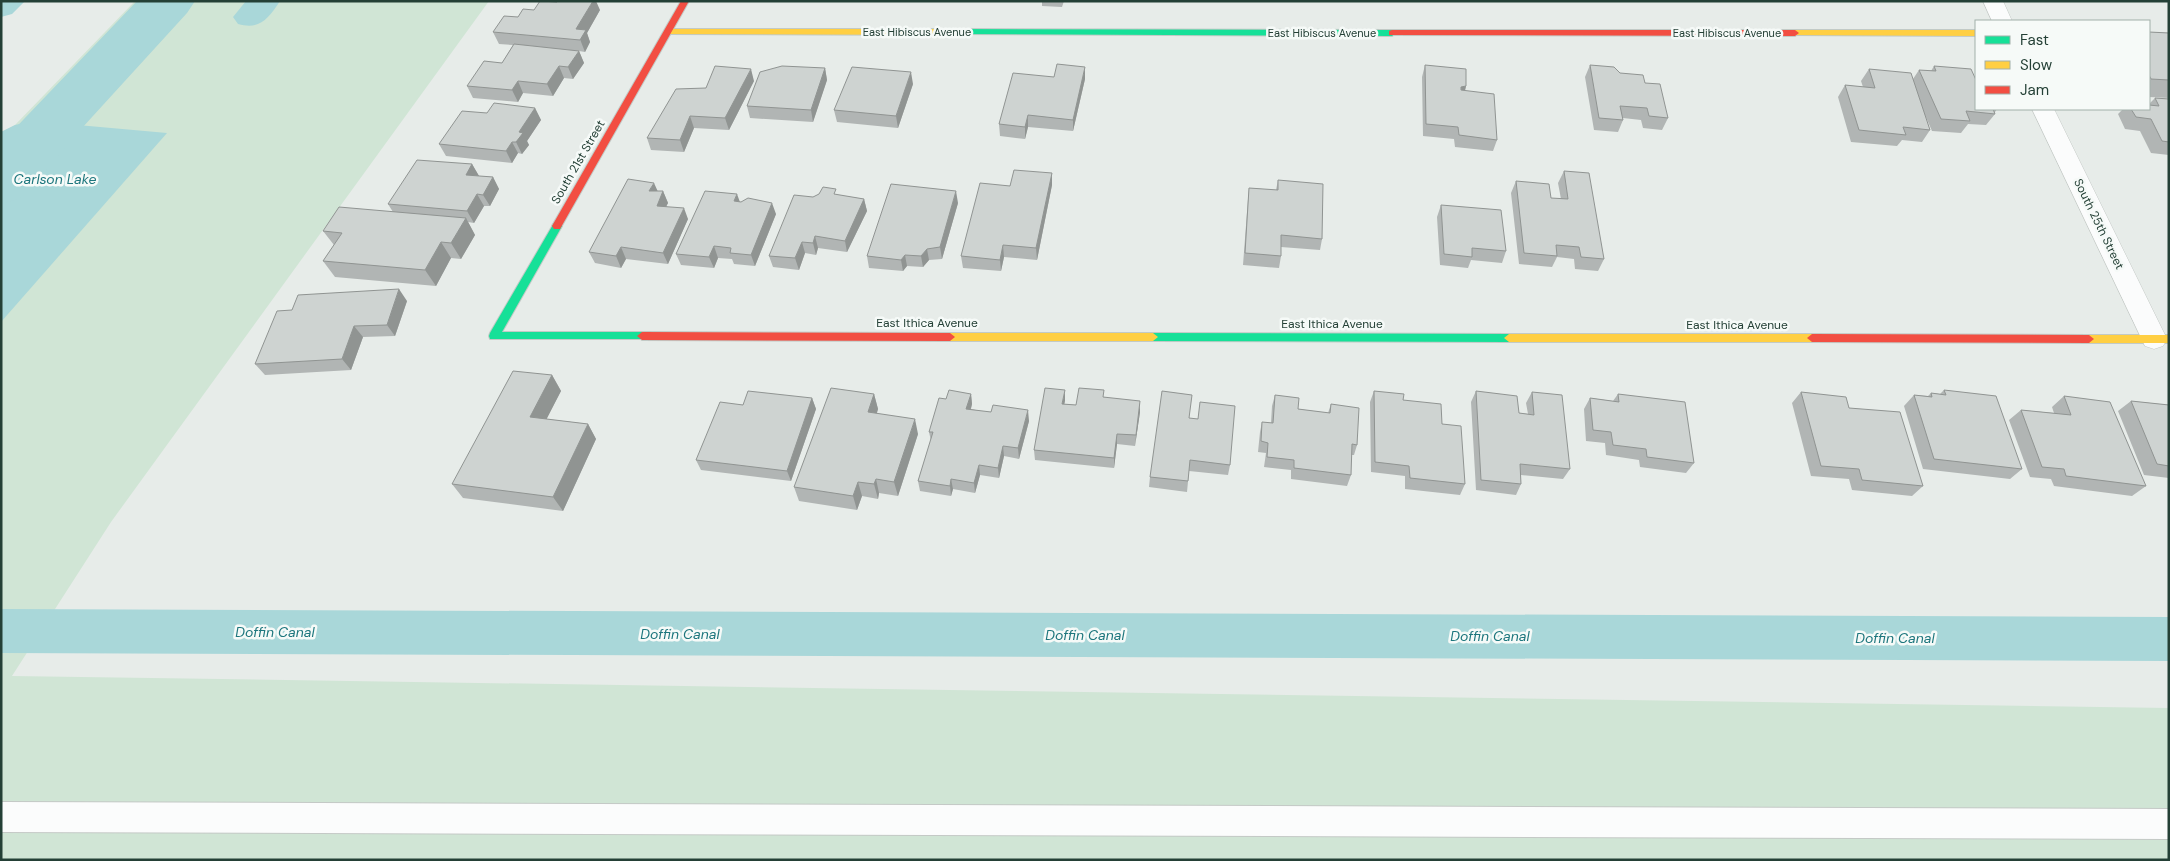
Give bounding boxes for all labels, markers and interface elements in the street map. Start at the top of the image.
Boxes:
legend [1975,20,2150,110]
street label: East Hibiscus Avenue [863,25,971,39]
street label: East Hibiscus Avenue [1268,26,1376,40]
street label: East Hibiscus Avenue [1673,26,1781,40]
text: Fast [2020,30,2049,50]
text: Slow [2020,55,2053,75]
text: Jam [2020,80,2049,100]
street label: South 21st Street [548,117,609,207]
water label: Carlson Lake [13,170,97,188]
street label: South 25th Street [2070,176,2128,272]
street label: East Ithica Avenue [876,315,978,331]
street label: East Ithica Avenue [1281,316,1383,332]
street label: East Ithica Avenue [1686,317,1788,333]
water label: Doffin Canal [235,623,316,641]
water label: Doffin Canal [640,625,721,643]
water label: Doffin Canal [1045,626,1126,644]
water label: Doffin Canal [1450,627,1531,645]
water label: Doffin Canal [1855,629,1936,647]

